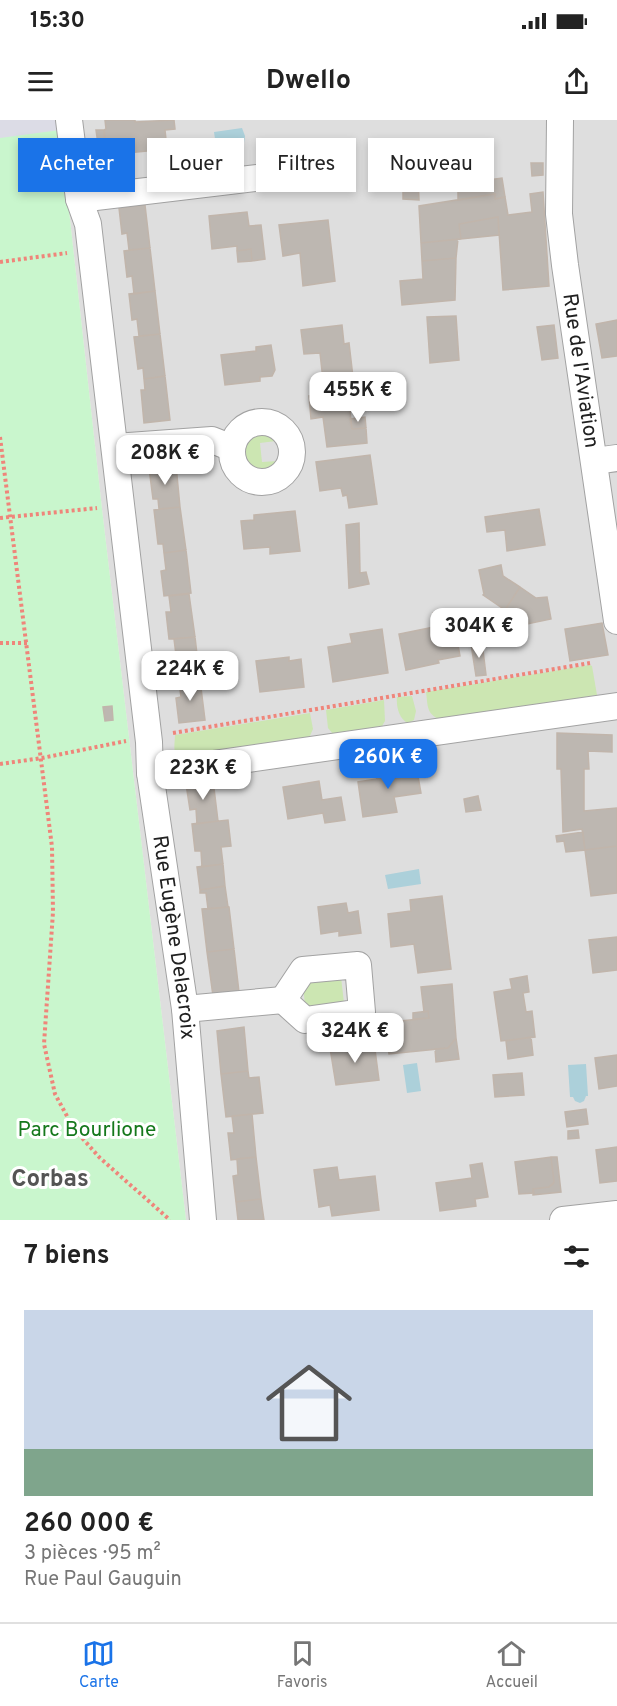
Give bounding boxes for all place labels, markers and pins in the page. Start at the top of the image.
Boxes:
pin: 455K € [309,372,407,423]
pin: 208K € [116,435,214,486]
pin: 304K € [430,608,528,659]
pin: 224K € [141,651,239,702]
pin: 260K € [339,739,437,790]
pin: 223K € [154,750,252,801]
pin: 324K € [306,1013,404,1064]

